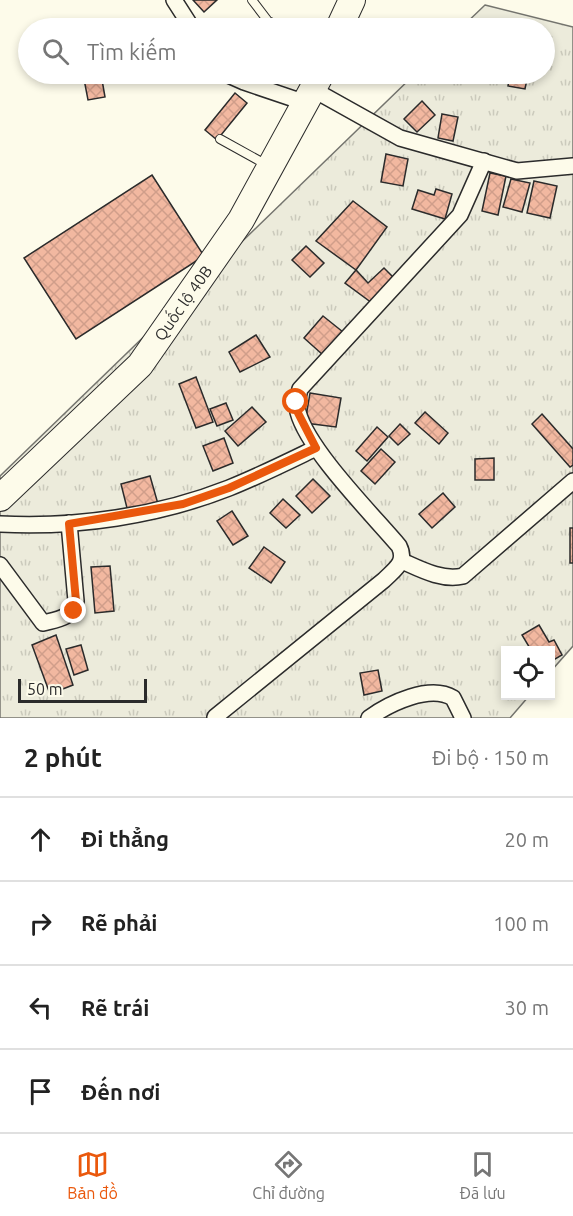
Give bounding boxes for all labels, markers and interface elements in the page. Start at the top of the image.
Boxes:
search box [18,18,555,84]
icon: search [39,35,72,68]
text: Tìm kiếm [87,39,177,64]
street label: Quốc lộ 40B [148,260,215,344]
route start [282,388,308,414]
route end [60,597,86,623]
map controls [501,646,555,700]
button: locate [501,646,555,700]
scale bar [18,676,147,704]
text: 50 m [27,680,63,698]
text: 2 phút [24,743,102,772]
text: Đi bộ · 150 m [432,746,549,769]
icon: ahead [24,823,57,856]
text: Đi thẳng [81,826,169,851]
text: 20 m [505,828,549,851]
icon: right [24,907,57,940]
text: Rẽ phải [81,910,157,935]
text: 100 m [493,912,549,935]
icon: left [24,991,57,1024]
text: Rẽ trái [81,995,149,1020]
text: 30 m [505,996,549,1019]
icon: arrive [24,1075,57,1108]
text: Đến nơi [81,1079,160,1104]
tab: Bản đồ [67,1148,118,1203]
tab: Chỉ đường [252,1148,325,1203]
tab: Đã lưu [460,1148,506,1202]

